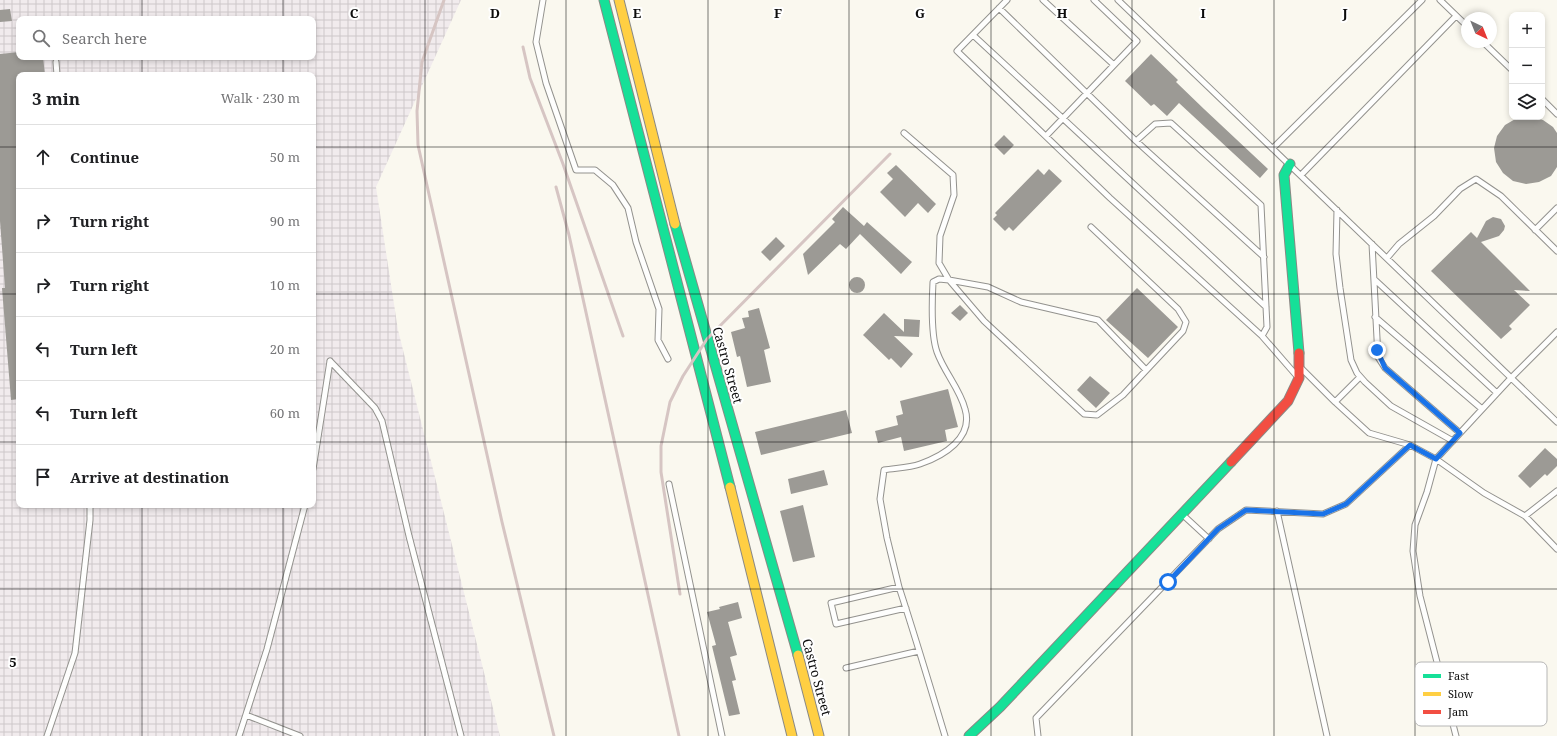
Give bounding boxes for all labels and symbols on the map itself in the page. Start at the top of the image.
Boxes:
text: C [350,4,359,22]
text: D [490,4,500,22]
text: E [633,4,642,22]
text: F [774,4,782,22]
text: G [915,4,925,22]
text: H [1057,4,1068,22]
text: I [1200,4,1206,22]
text: J [1341,4,1348,22]
north arrow [1461,12,1497,48]
street label: Castro Street [708,325,748,406]
route end [1368,341,1386,359]
route start [1159,573,1177,591]
street label: Castro Street [798,637,836,718]
text: 5 [9,653,17,671]
legend [1415,662,1547,726]
text: Fast [1448,668,1469,683]
text: Slow [1448,686,1474,701]
text: Jam [1447,704,1469,719]

